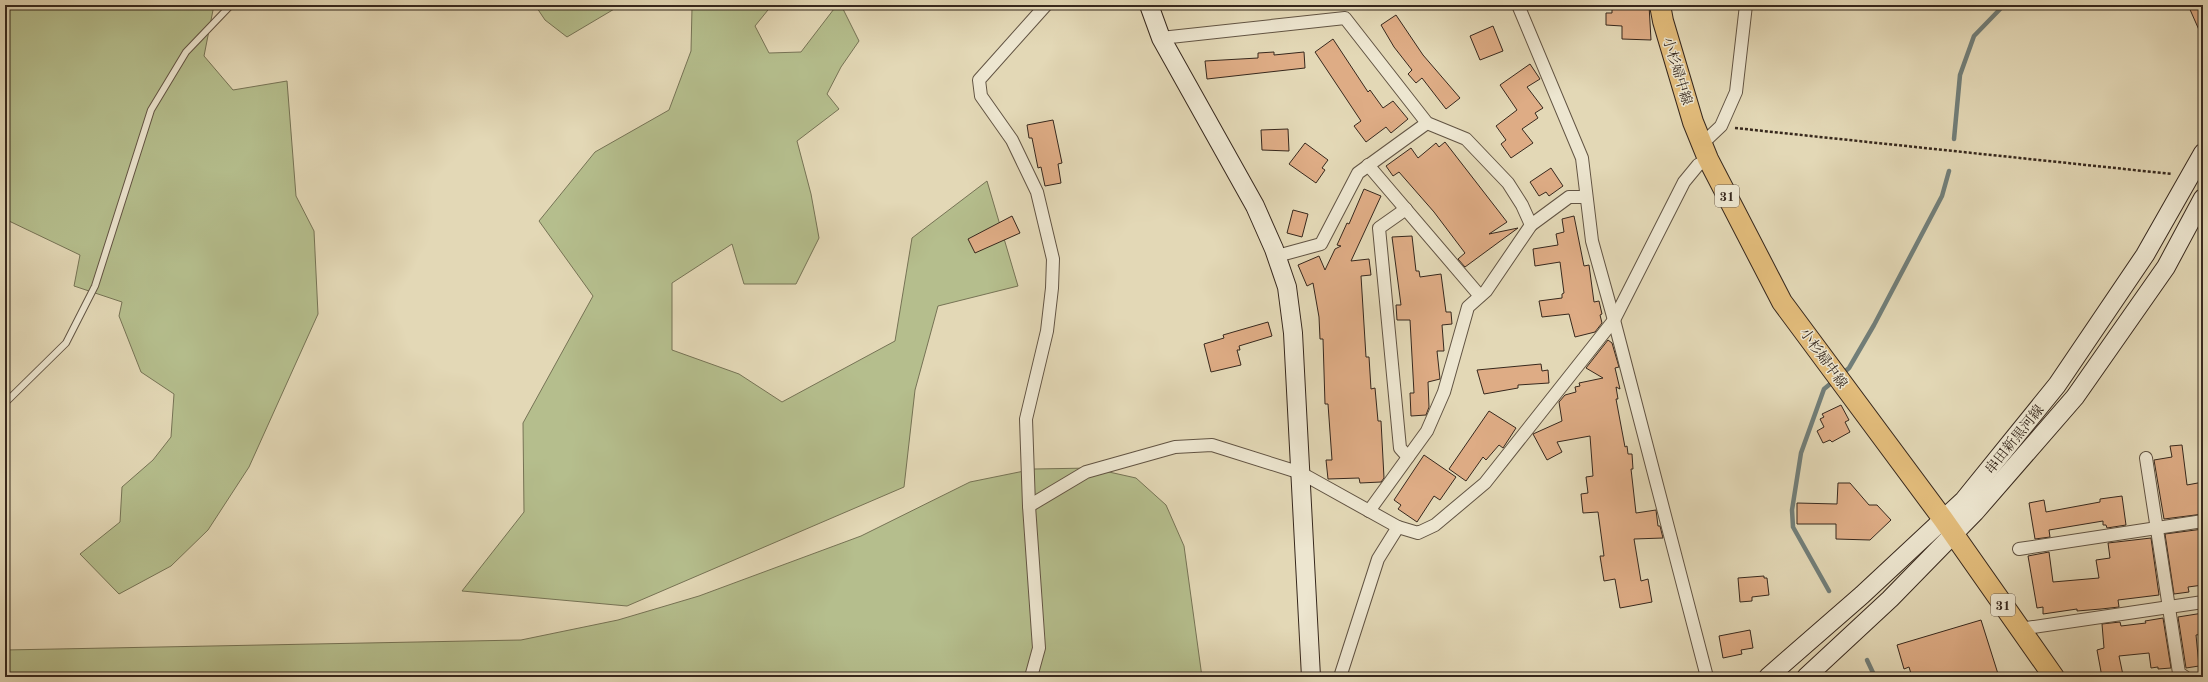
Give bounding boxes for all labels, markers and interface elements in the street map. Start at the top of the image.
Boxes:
street label: 小杉婦中線 [1660,35,1695,107]
road number: 31 [1715,185,1739,207]
street label: 小杉婦中線 [1797,326,1850,391]
street label: 串田新黒河線 [1982,402,2047,477]
road number: 31 [1991,594,2015,616]

